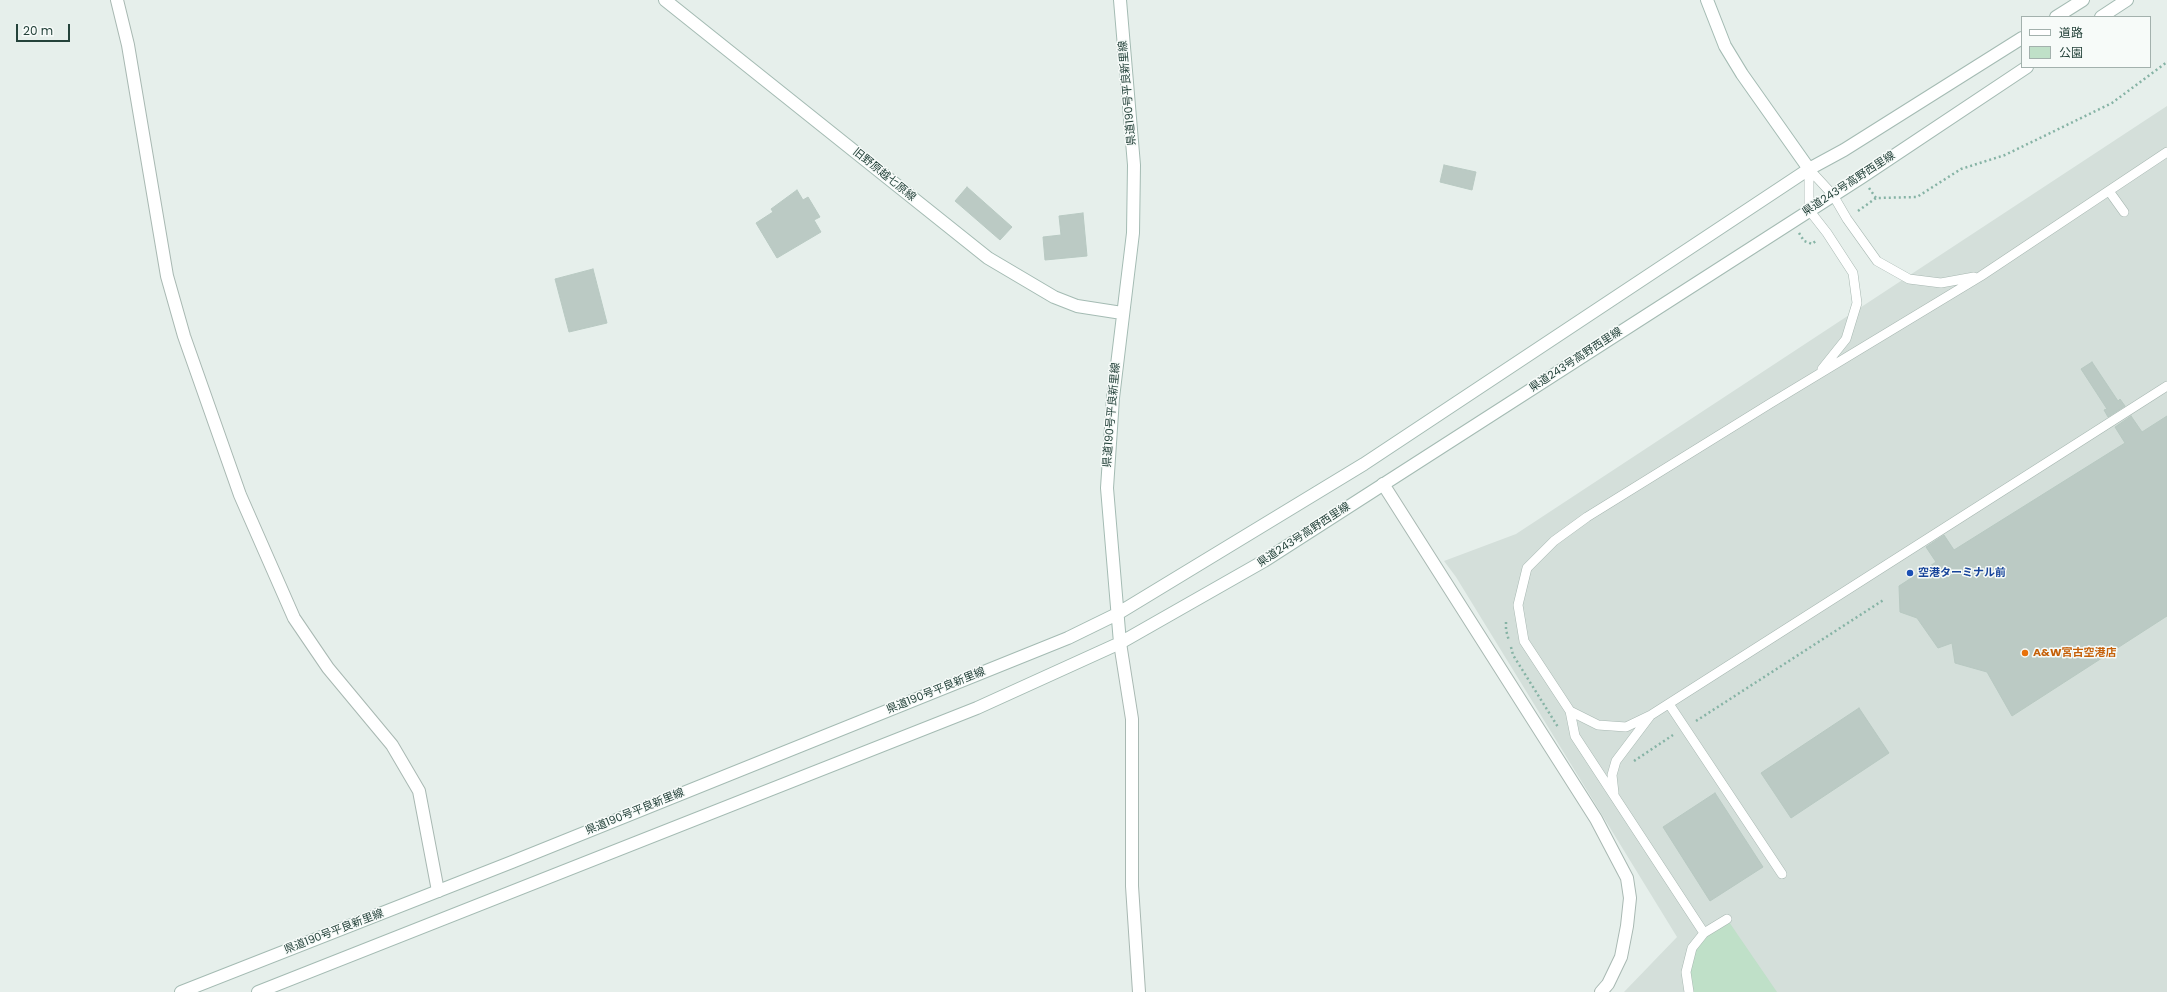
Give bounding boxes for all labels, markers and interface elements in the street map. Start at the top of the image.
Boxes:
scale bar [18,16,72,42]
legend [2021,16,2151,68]
text: 20 m [23,22,53,39]
text: 道路 [2059,24,2083,41]
street label: 県道190号平良新里線 [1117,40,1139,146]
text: 公園 [2059,44,2083,61]
street label: 旧野原越七原線 [850,146,918,204]
street label: 県道243号高野西里線 [1800,149,1898,219]
street label: 県道243号高野西里線 [1527,325,1625,395]
street label: 県道190号平良新里線 [1101,362,1123,468]
street label: 県道243号高野西里線 [1255,500,1353,570]
place label: 空港ターミナル前 [1918,566,2006,580]
marker: 空港ターミナル前 [1905,568,1915,578]
place label: A&W宮古空港店 [2033,646,2116,660]
marker: A&W宮古空港店 [2020,648,2030,658]
street label: 県道190号平良新里線 [885,665,987,717]
street label: 県道190号平良新里線 [584,786,686,838]
street label: 県道190号平良新里線 [282,907,386,957]

